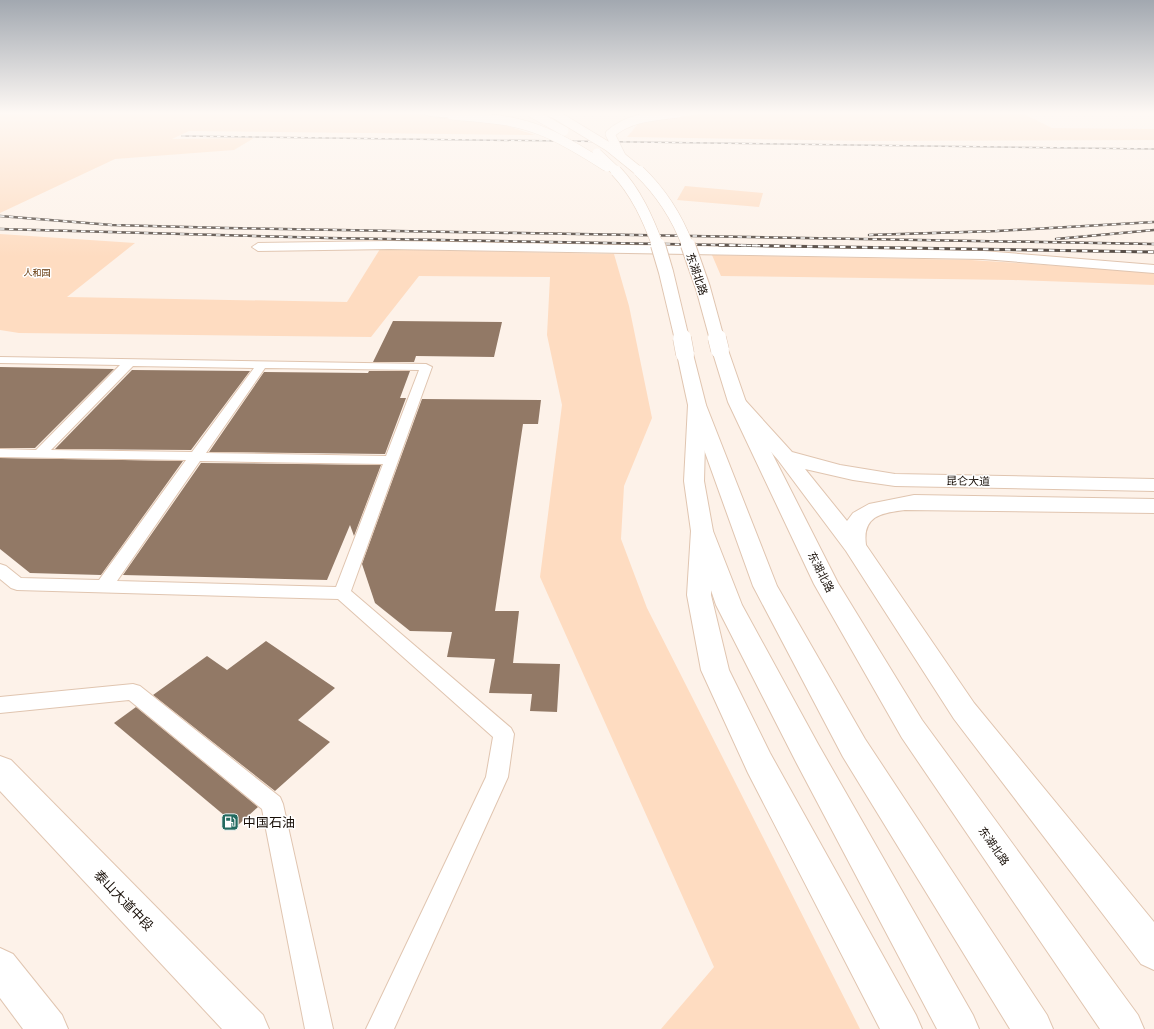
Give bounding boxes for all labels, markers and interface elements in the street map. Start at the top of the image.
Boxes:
street label: 东湖北路 [684,251,710,297]
park label: 人和园 [23,268,51,278]
street label: 昆仑大道 [946,475,990,487]
street label: 东湖北路 [806,550,836,594]
fuel station icon: 中国石油 [220,812,240,832]
place label: 中国石油 [243,815,295,830]
street label: 东湖北路 [976,825,1012,867]
street label: 泰山大道中段 [91,867,156,934]

